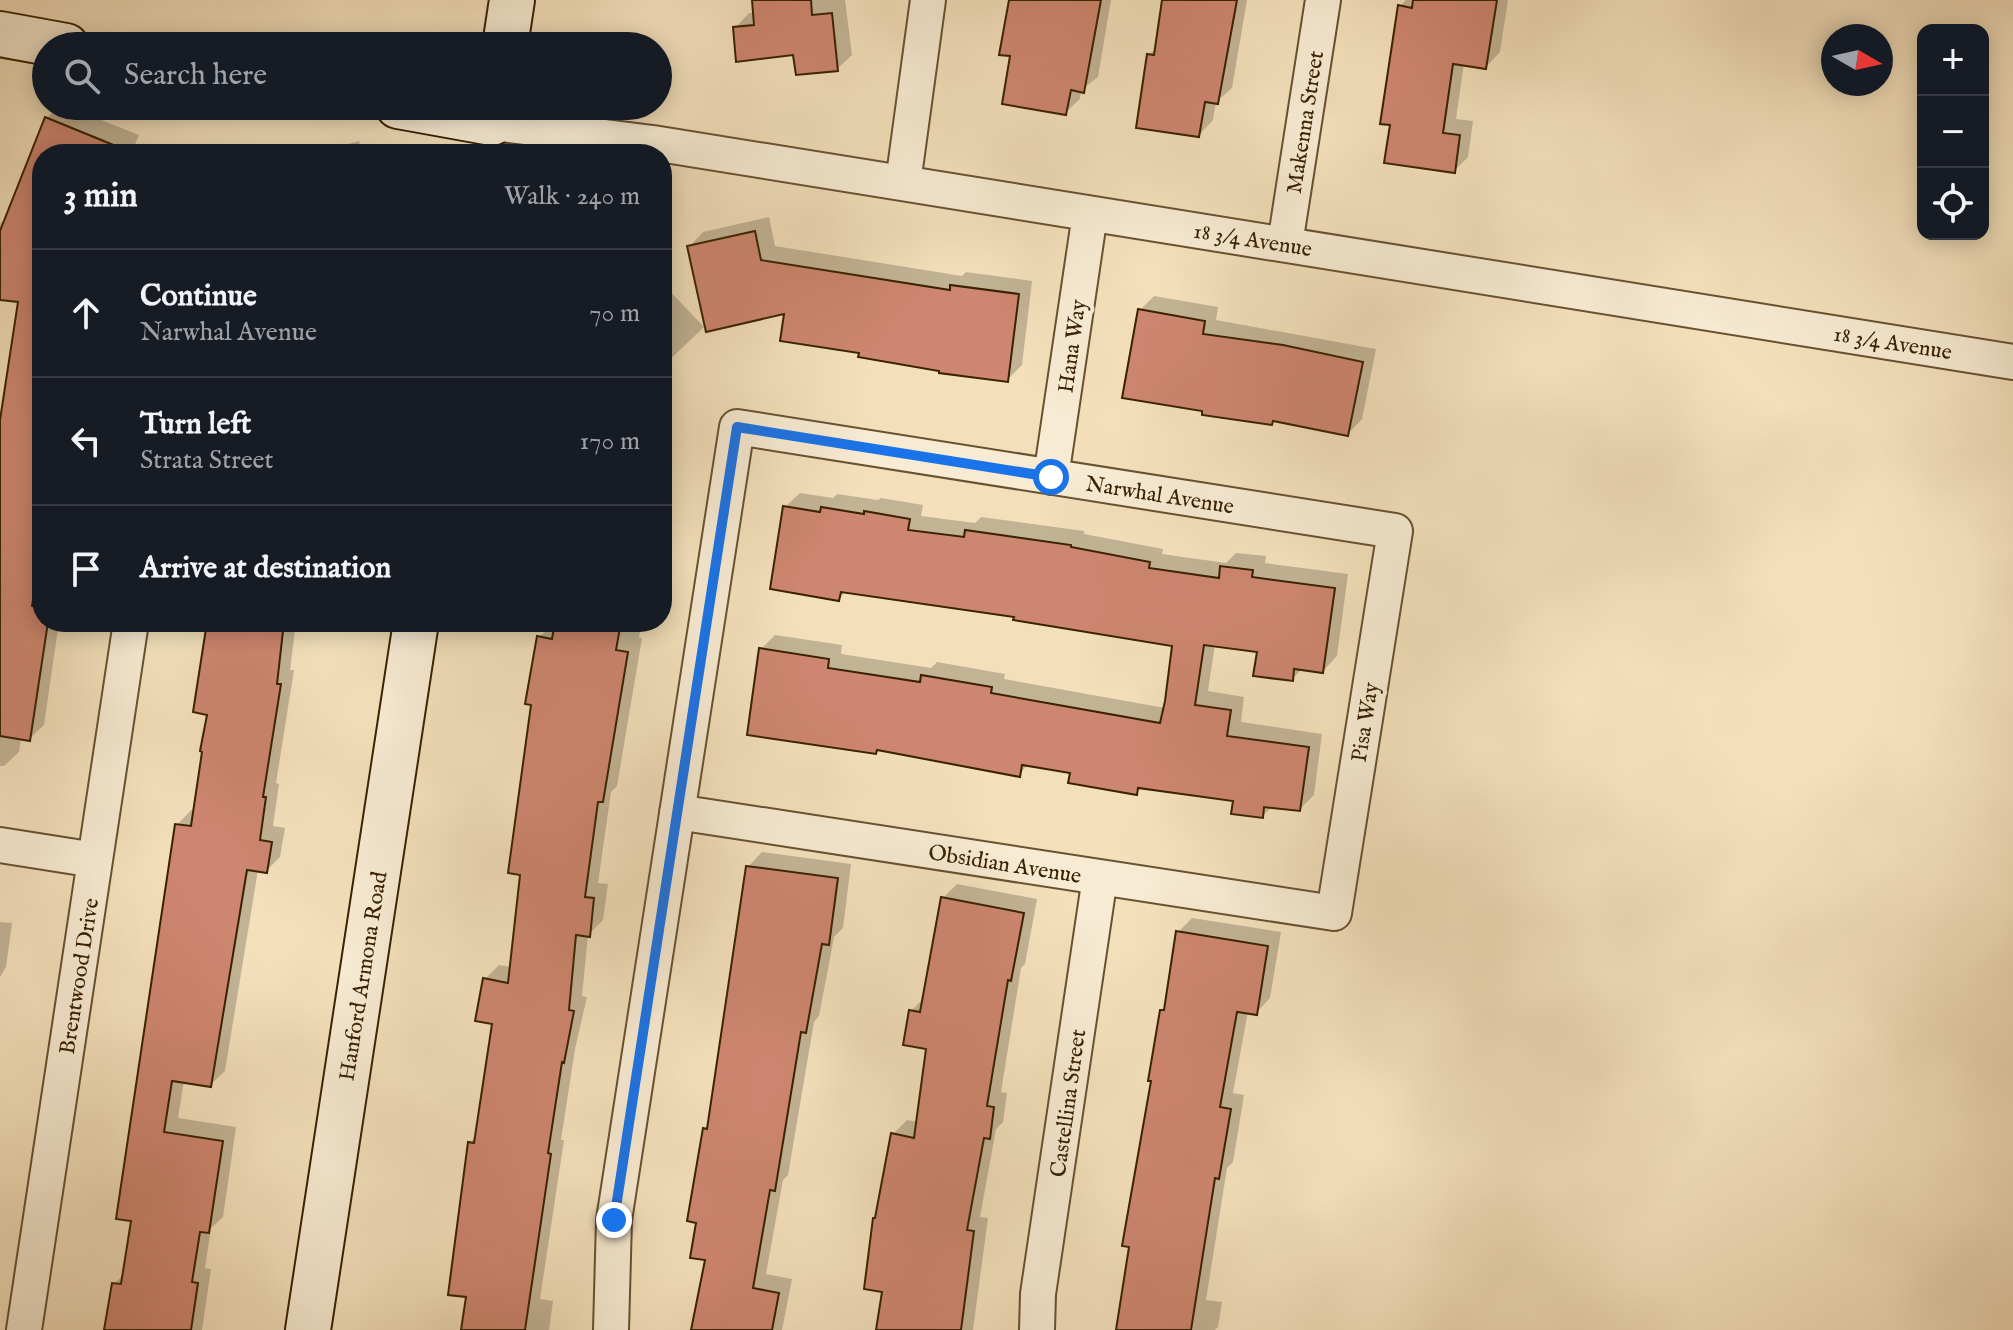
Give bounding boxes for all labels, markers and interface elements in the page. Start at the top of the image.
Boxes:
north arrow [1821,24,1893,96]
map controls [1917,24,1989,240]
button: + [1917,24,1989,96]
search box [32,32,672,120]
street label: Makenna Street [1281,48,1331,196]
icon: search [60,54,104,98]
text: Search here [124,57,267,95]
button: − [1917,96,1989,168]
button: locate [1917,168,1989,240]
text: 3 min [64,175,138,218]
text: Walk · 240 m [504,180,640,213]
street label: 18 3/4 Avenue [1192,218,1314,264]
text: Continue [140,278,257,316]
icon: ahead [64,291,108,335]
text: 70 m [589,297,640,330]
street label: Hana Way [1053,298,1093,395]
text: Narwhal Avenue [140,316,317,349]
street label: 18 3/4 Avenue [1832,321,1954,367]
text: Turn left [140,406,251,444]
icon: left [64,419,108,463]
text: 170 m [580,425,640,458]
text: Strata Street [140,444,273,477]
route start [1033,459,1069,495]
street label: Narwhal Avenue [1084,470,1236,522]
icon: arrive [64,547,108,591]
text: Arrive at destination [140,550,391,588]
street label: Pisa Way [1346,680,1386,764]
street label: Obsidian Avenue [926,839,1083,891]
street label: Hanford Armona Road [334,869,394,1083]
street label: Brentwood Drive [54,896,106,1056]
street label: Castellina Street [1045,1027,1093,1179]
route end [596,1202,632,1238]

